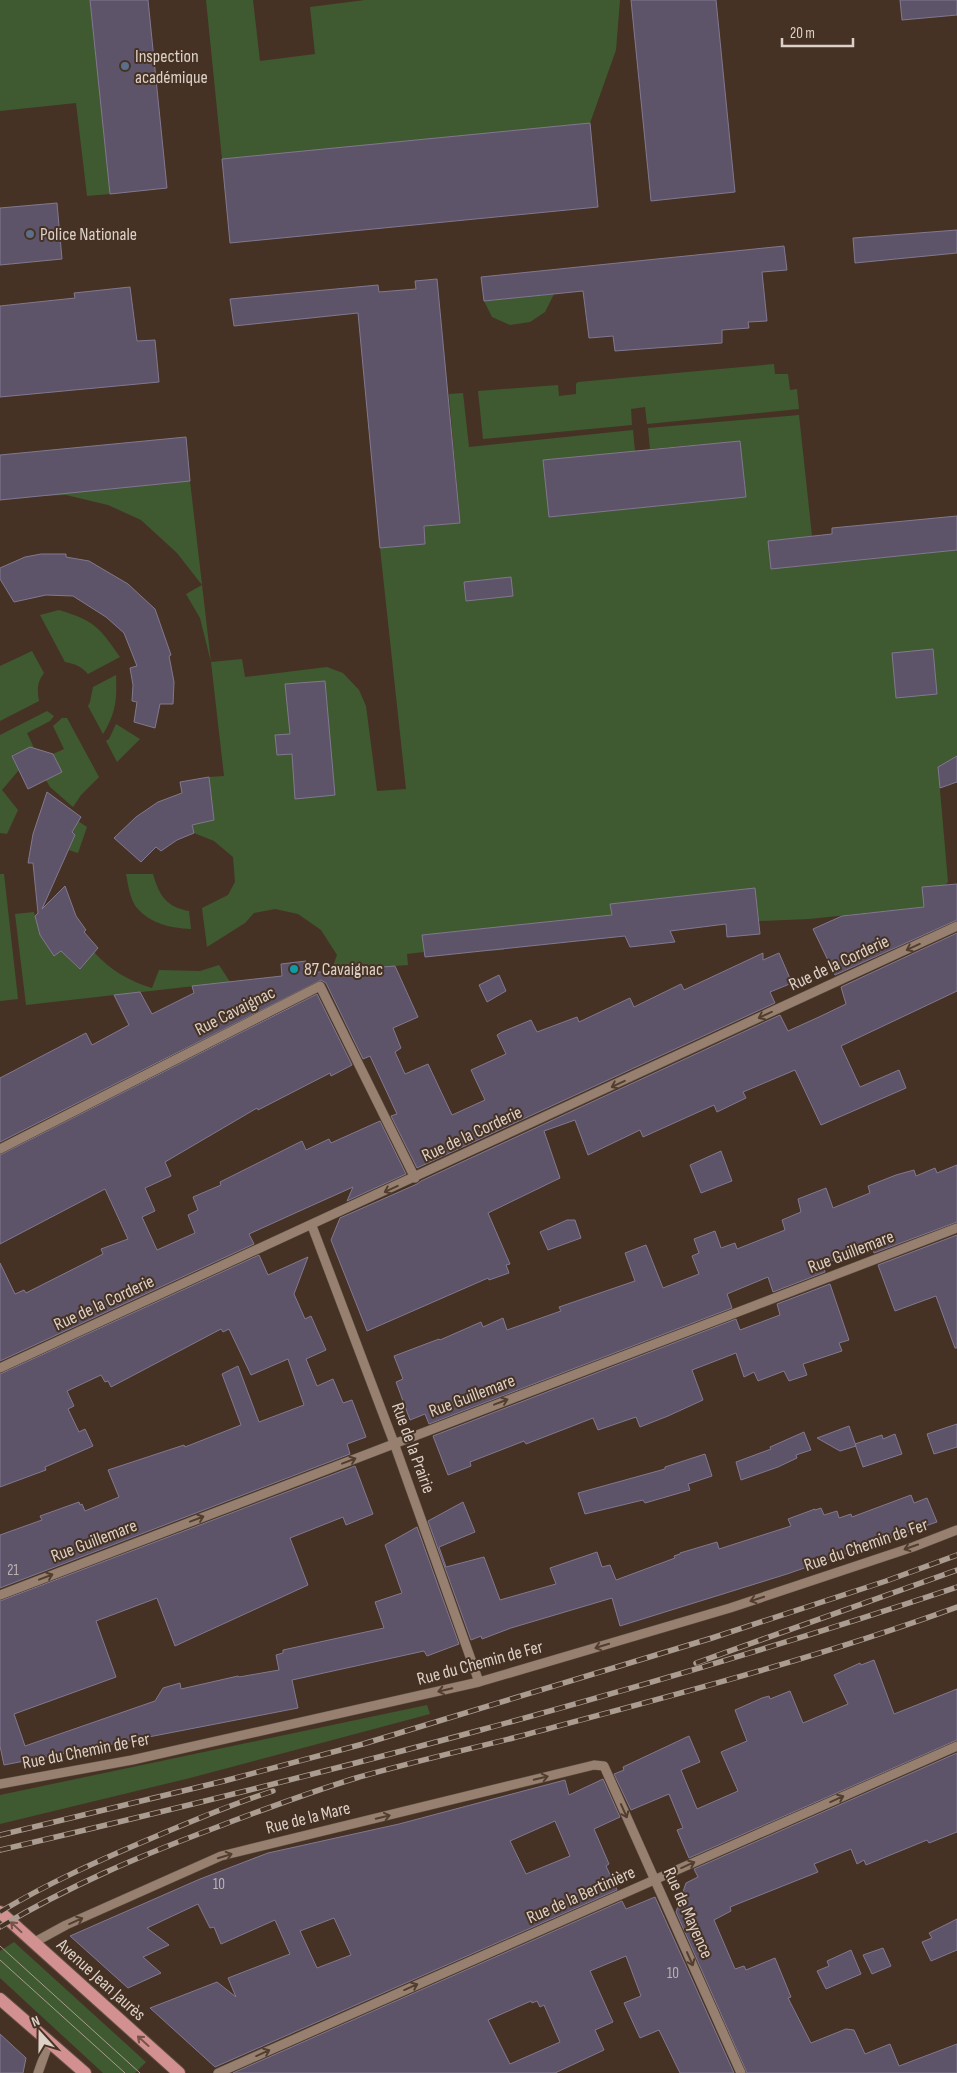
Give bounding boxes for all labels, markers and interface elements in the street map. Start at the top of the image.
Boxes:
scale bar [782,15,853,47]
text: 20 m [790,24,815,43]
place label: Inspection académique [135,46,208,88]
marker: Inspection académique [119,60,131,72]
place label: Police Nationale [40,224,137,245]
marker: Police Nationale [24,228,36,240]
street label: Rue de la Corderie [786,931,892,995]
one-way arrow [906,943,921,952]
place label: 87 Cavaignac [304,959,383,980]
marker: 87 Cavaignac [288,963,300,975]
street label: Rue Cavaignac [191,982,279,1040]
one-way arrow [758,1011,773,1021]
one-way arrow [611,1079,626,1089]
street label: Rue de la Corderie [419,1102,525,1166]
one-way arrow [384,1185,399,1194]
street label: Rue Guillemare [805,1226,897,1278]
street label: Rue de la Corderie [51,1271,157,1335]
street label: Rue Guillemare [426,1370,518,1422]
one-way arrow [493,1397,508,1406]
street label: Rue de la Prairie [387,1400,439,1496]
one-way arrow [341,1455,356,1465]
one-way arrow [189,1514,204,1523]
street label: Rue du Chemin de Fer [801,1514,931,1576]
street label: Rue Guillemare [48,1515,140,1567]
one-way arrow [904,1543,920,1553]
house number: 21 [7,1561,19,1580]
one-way arrow [37,1572,53,1581]
one-way arrow [749,1594,765,1604]
street label: Rue du Chemin de Fer [415,1636,545,1690]
one-way arrow [594,1641,610,1651]
one-way arrow [438,1686,454,1695]
street label: Rue du Chemin de Fer [20,1728,152,1774]
one-way arrow [532,1773,548,1782]
one-way arrow [829,1794,844,1804]
street label: Rue de la Mare [264,1797,352,1839]
one-way arrow [620,1803,630,1818]
one-way arrow [374,1812,390,1821]
one-way arrow [217,1850,233,1860]
one-way arrow [680,1859,695,1869]
street label: Rue de la Bertinière [523,1862,639,1928]
street label: Rue de Mayence [659,1864,717,1962]
house number: 10 [213,1875,225,1894]
one-way arrow [68,1915,83,1925]
one-way arrow [10,1921,23,1933]
street label: Avenue Jean Jaurès [52,1934,150,2025]
one-way arrow [686,1951,696,1966]
house number: 10 [667,1964,679,1983]
one-way arrow [403,1982,418,1992]
north arrow [15,2008,65,2058]
text: N [29,2012,42,2031]
one-way arrow [136,2035,149,2046]
one-way arrow [255,2048,270,2058]

